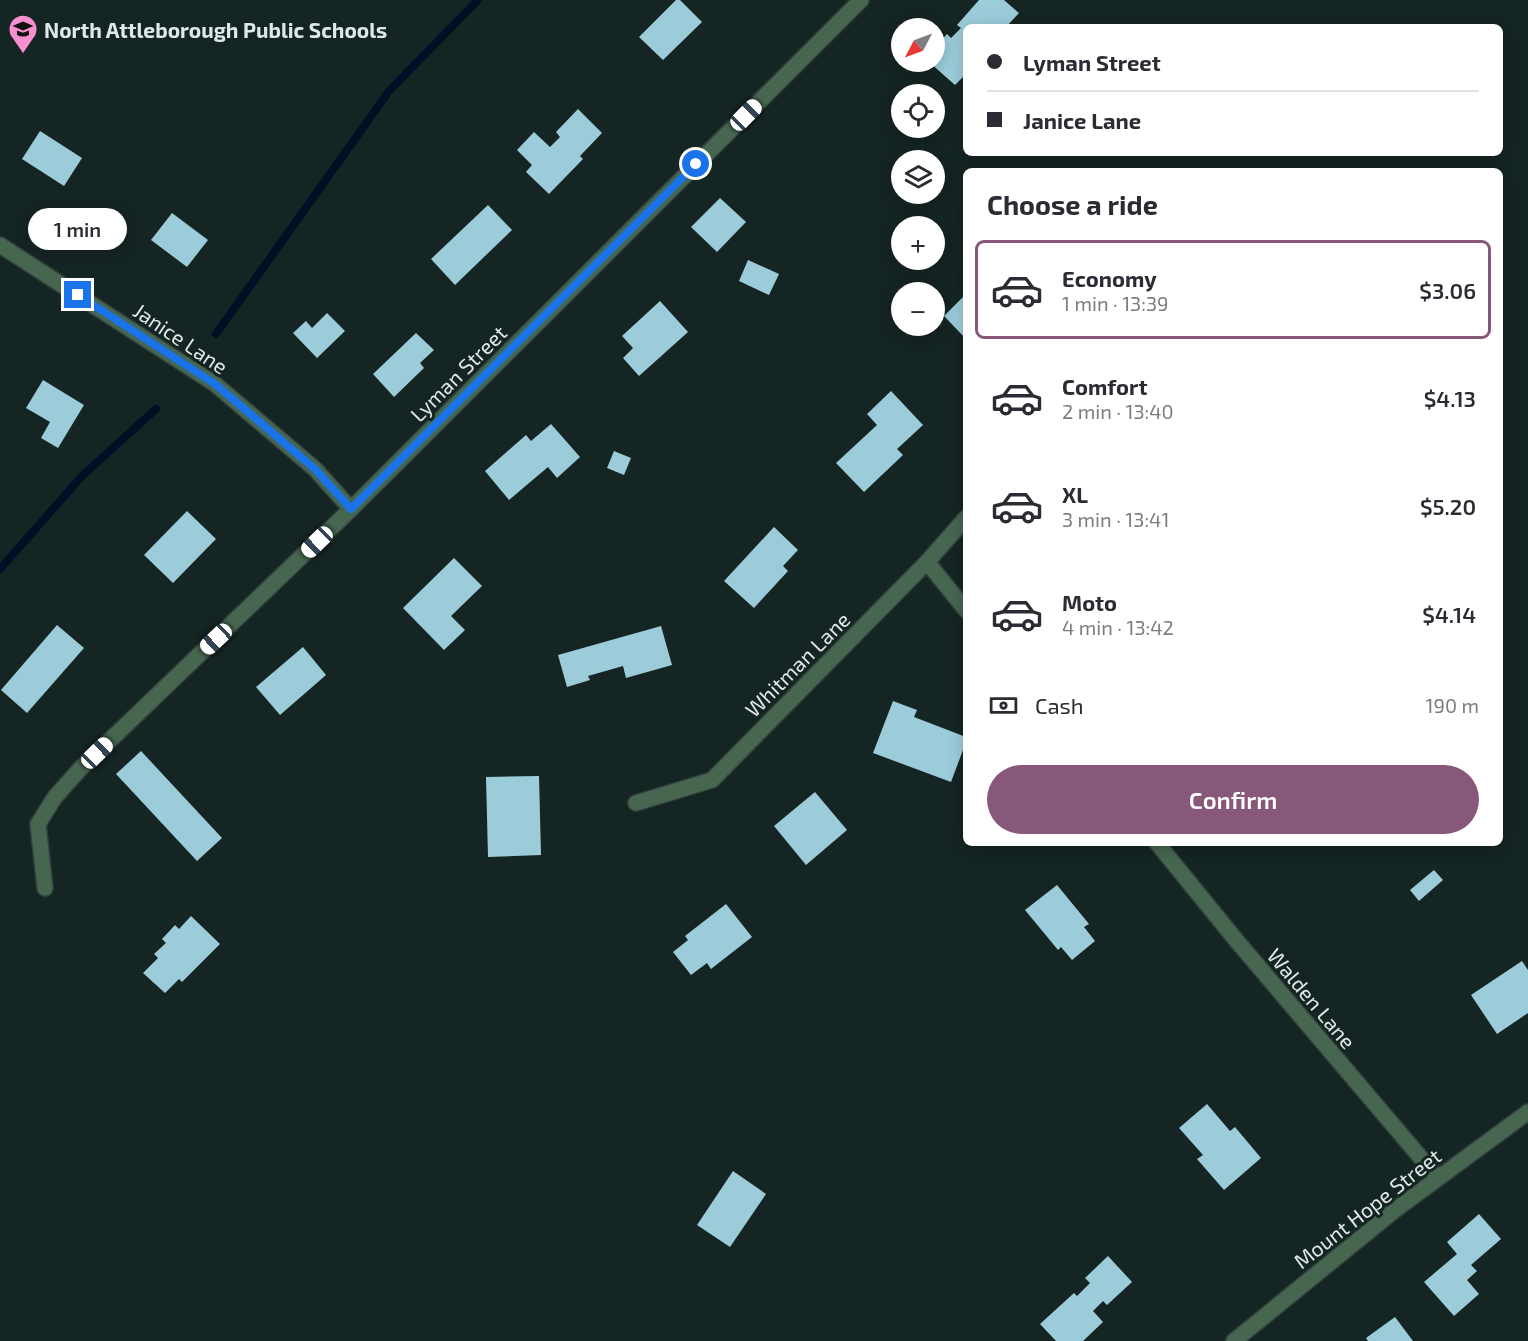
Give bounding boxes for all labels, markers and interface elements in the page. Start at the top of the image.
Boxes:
school or university icon: North Attleborough Public Schools [7,13,39,55]
place label: North Attleborough Public Schools [44,17,387,42]
north arrow [891,18,945,72]
map controls [891,18,945,336]
text: Lyman Street [1023,49,1161,75]
button: locate [891,84,945,138]
car [727,96,765,134]
text: Janice Lane [1023,107,1141,133]
route start [682,150,709,177]
button: layers [891,150,945,204]
text: Choose a ride [987,188,1158,220]
callout: 1 min [28,208,128,250]
button: + [891,216,945,270]
text: 1 min [54,217,101,241]
icon: car [990,263,1044,317]
text: Economy [1062,265,1157,291]
text: $3.06 [1419,277,1476,303]
route end [64,281,91,308]
button: − [891,282,945,336]
text: 1 min · 13:39 [1062,291,1169,315]
street label: Janice Lane [129,297,233,379]
street label: Lyman Street [405,320,511,426]
icon: car [990,371,1044,425]
text: Comfort [1062,373,1147,399]
text: $4.13 [1424,385,1476,411]
text: 2 min · 13:40 [1062,399,1174,423]
icon: car [990,479,1044,533]
text: XL [1062,481,1088,507]
text: $5.20 [1420,493,1476,519]
text: 3 min · 13:41 [1062,507,1169,531]
car [298,523,336,561]
icon: car [990,587,1044,641]
text: Moto [1062,589,1117,615]
text: $4.14 [1422,601,1476,627]
street label: Whitman Lane [739,606,855,722]
text: 4 min · 13:42 [1062,615,1174,639]
car [197,620,235,658]
icon: cash [987,689,1020,722]
text: Cash [1035,692,1084,718]
text: 190 m [1426,693,1479,717]
car [78,734,116,772]
button: Confirm [987,765,1479,834]
street label: Walden Lane [1263,943,1361,1053]
street label: Mount Hope Street [1289,1143,1445,1273]

